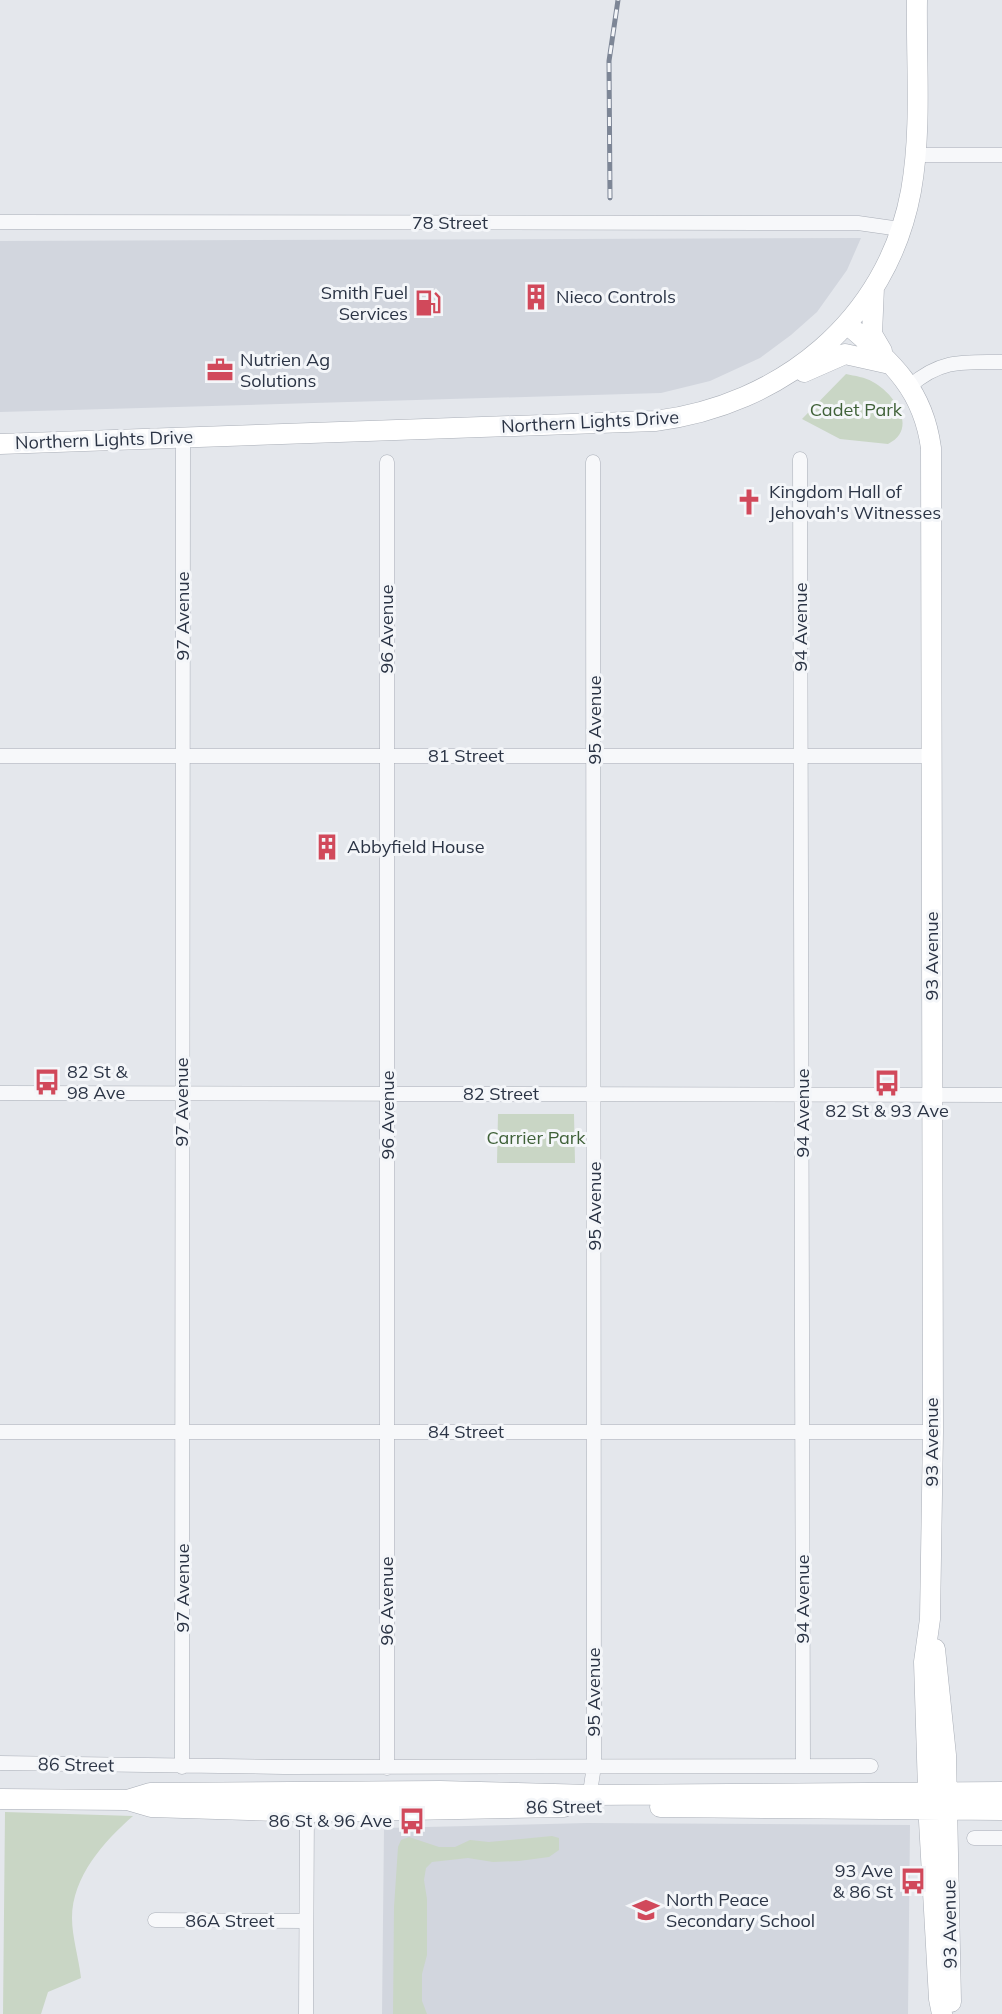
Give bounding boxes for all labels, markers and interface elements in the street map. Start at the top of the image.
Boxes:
street label: 78 Street [412,211,488,234]
place label: Smith Fuel Services [321,281,408,325]
building icon: Nieco Controls [521,282,551,312]
place label: Nieco Controls [556,285,676,308]
fuel station icon: Smith Fuel Services [413,288,443,318]
place label: Nutrien Ag Solutions [240,348,330,392]
office icon: Nutrien Ag Solutions [205,355,235,385]
park label: Cadet Park [810,398,903,421]
street label: Northern Lights Drive [500,405,679,438]
street label: Northern Lights Drive [15,425,193,454]
place label: Kingdom Hall of Jehovah's Witnesses [769,480,941,524]
church icon: Kingdom Hall of Jehovah's Witnesses [734,487,764,517]
street label: 97 Avenue [171,572,194,661]
street label: 94 Avenue [789,583,812,672]
street label: 96 Avenue [375,585,398,674]
street label: 95 Avenue [583,676,606,765]
street label: 81 Street [428,744,504,767]
building icon: Abbyfield House [312,832,342,862]
place label: Abbyfield House [347,835,484,858]
street label: 93 Avenue [920,912,943,1001]
street label: 97 Avenue [170,1058,193,1147]
place label: 82 St & 98 Ave [67,1060,128,1104]
bus stop icon: 82 St & 98 Ave [32,1067,62,1097]
bus stop icon: 82 St & 93 Ave [872,1068,902,1098]
street label: 94 Avenue [791,1069,814,1158]
street label: 96 Avenue [376,1071,399,1160]
street label: 82 Street [463,1082,539,1105]
place label: 82 St & 93 Ave [825,1099,949,1122]
park label: Carrier Park [486,1126,586,1149]
street label: 95 Avenue [583,1162,606,1251]
street label: 93 Avenue [920,1398,943,1487]
street label: 84 Street [428,1420,504,1443]
street label: 97 Avenue [171,1544,194,1633]
street label: 94 Avenue [791,1555,814,1644]
street label: 96 Avenue [375,1557,398,1646]
street label: 95 Avenue [582,1648,605,1737]
street label: 86 Street [38,1752,114,1777]
street label: 86 Street [526,1794,602,1819]
bus stop icon: 86 St & 96 Ave [397,1806,427,1836]
place label: 86 St & 96 Ave [268,1809,392,1832]
place label: 93 Ave & 86 St [832,1859,893,1903]
bus stop icon: 93 Ave & 86 St [898,1866,928,1896]
street label: 93 Avenue [937,1879,962,1969]
place label: North Peace Secondary School [666,1888,815,1932]
school or university icon: North Peace Secondary School [631,1895,661,1925]
street label: 86A Street [185,1909,275,1932]

